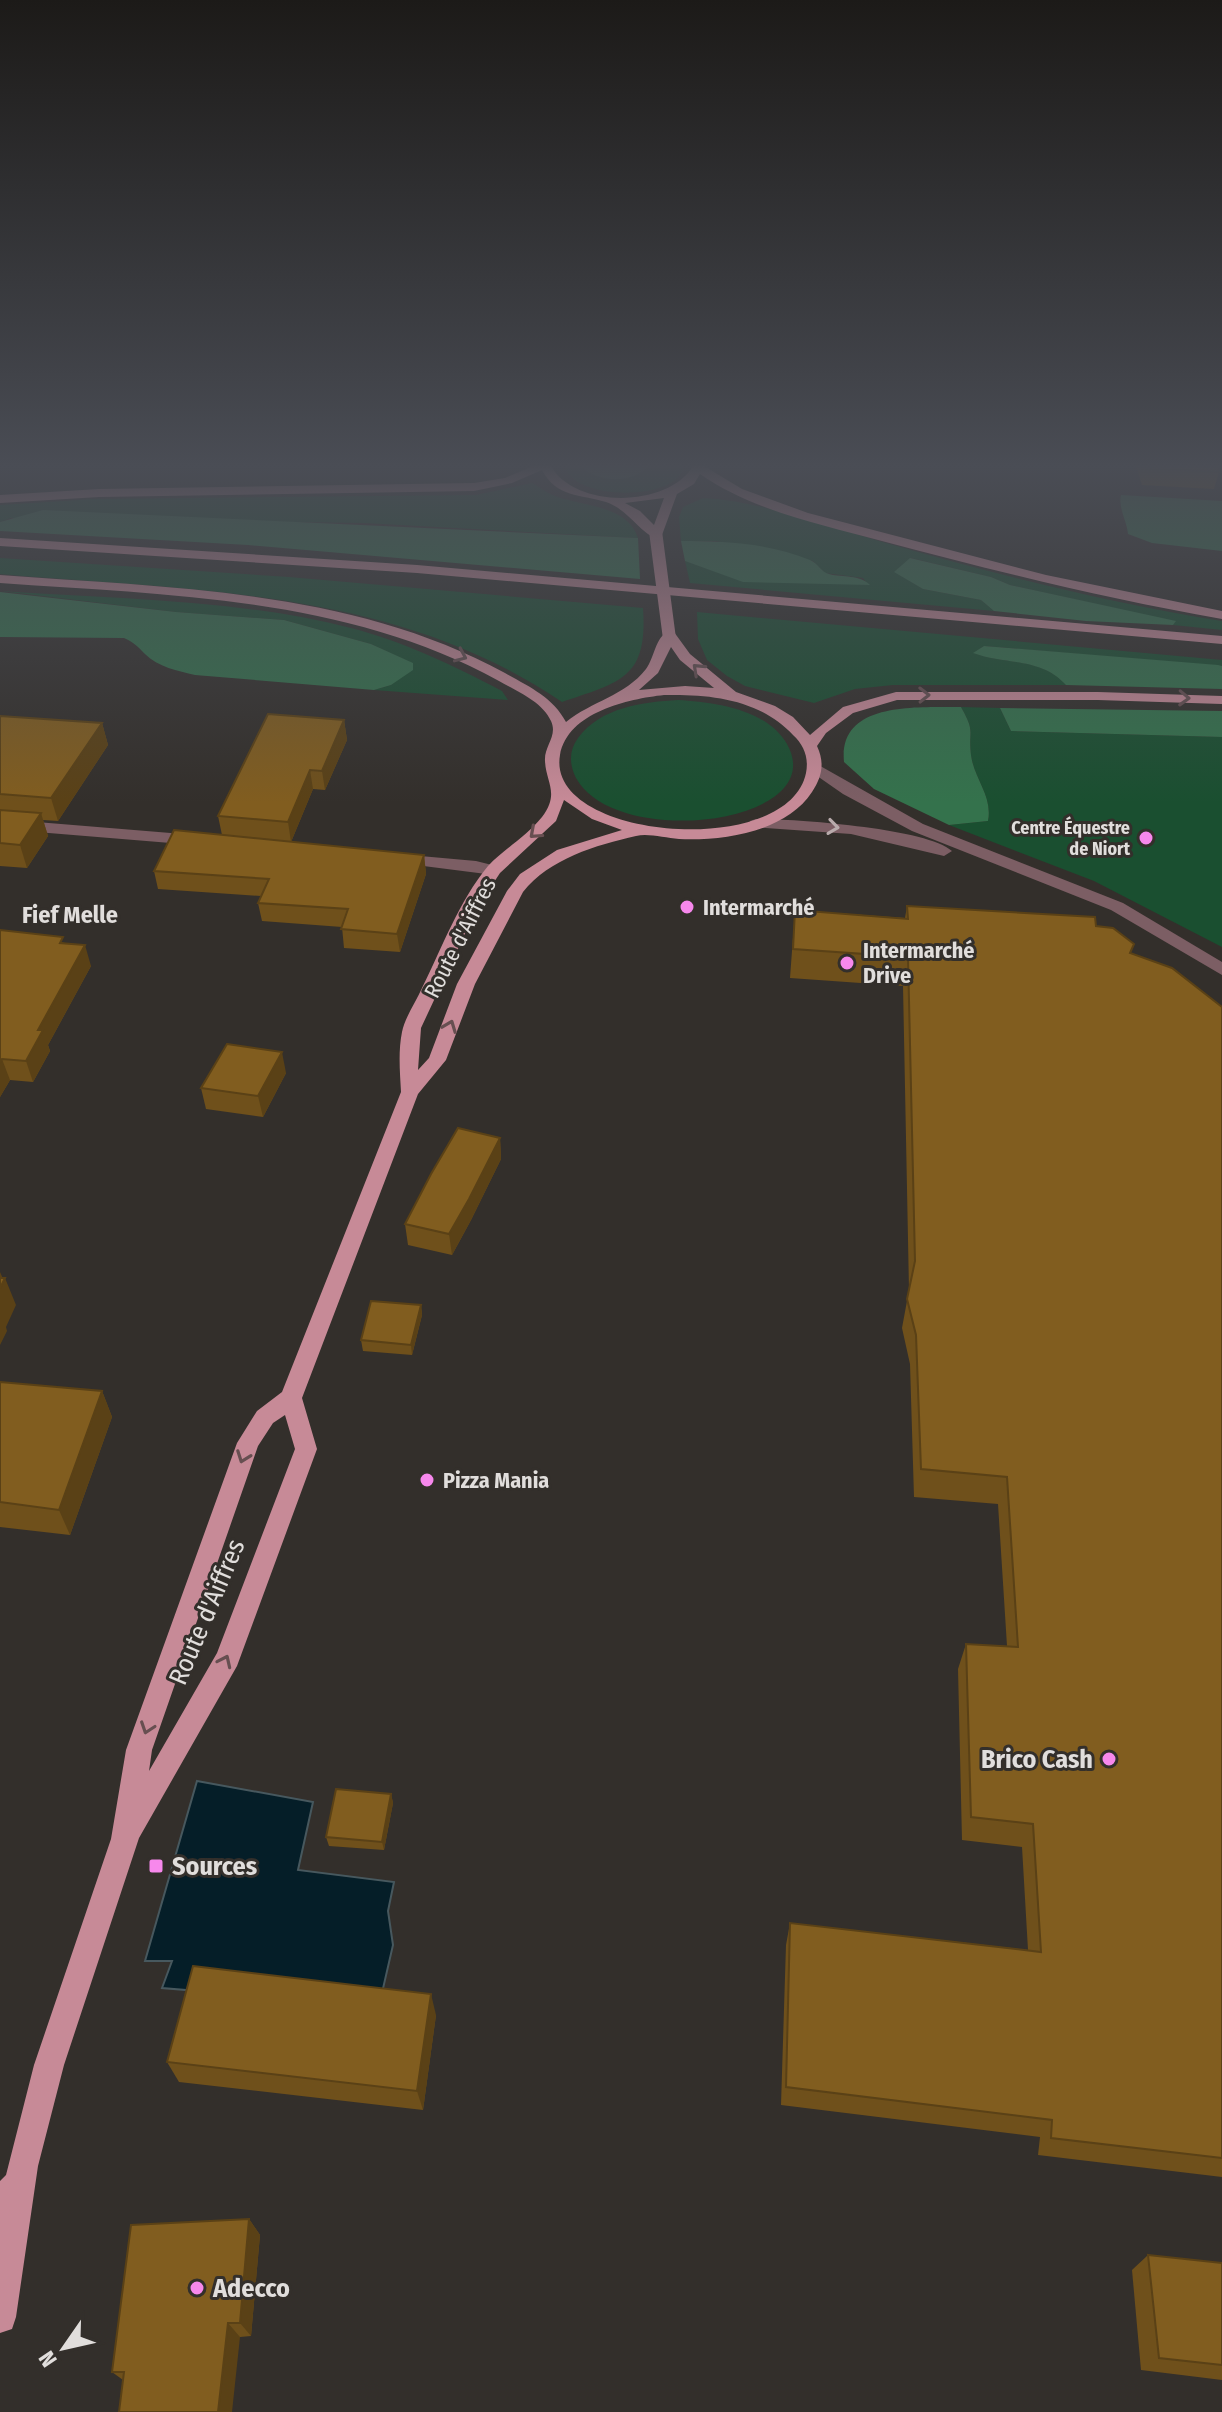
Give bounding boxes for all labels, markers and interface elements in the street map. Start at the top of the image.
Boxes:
one-way arrow [453,646,467,662]
one-way arrow [693,664,708,678]
one-way arrow [918,686,931,703]
one-way arrow [1178,690,1191,707]
place label: Centre Équestre de Niort [1011,816,1131,860]
one-way arrow [827,818,840,835]
one-way arrow [529,823,544,838]
marker: Centre Équestre de Niort [1137,829,1155,847]
street label: Route d'Aiffres [418,873,502,1003]
place label: Intermarché [703,894,814,921]
marker: Intermarché [678,898,696,916]
district label: Fief Melle [22,901,118,929]
place label: Intermarché Drive [863,937,974,989]
marker: Intermarché Drive [838,954,856,972]
one-way arrow [440,1020,457,1034]
one-way arrow [236,1449,252,1463]
place label: Pizza Mania [443,1467,549,1494]
marker: Pizza Mania [418,1471,436,1489]
street label: Route d'Aiffres [162,1535,252,1689]
one-way arrow [215,1655,231,1669]
one-way arrow [140,1720,156,1734]
place label: Brico Cash [981,1744,1093,1775]
marker: Brico Cash [1100,1750,1118,1768]
place label: Sources [172,1851,257,1882]
marker: Sources [147,1857,165,1875]
place label: Adecco [212,2273,290,2304]
marker: Adecco [188,2279,206,2297]
north arrow [24,2308,104,2388]
text: N [33,2346,63,2372]

